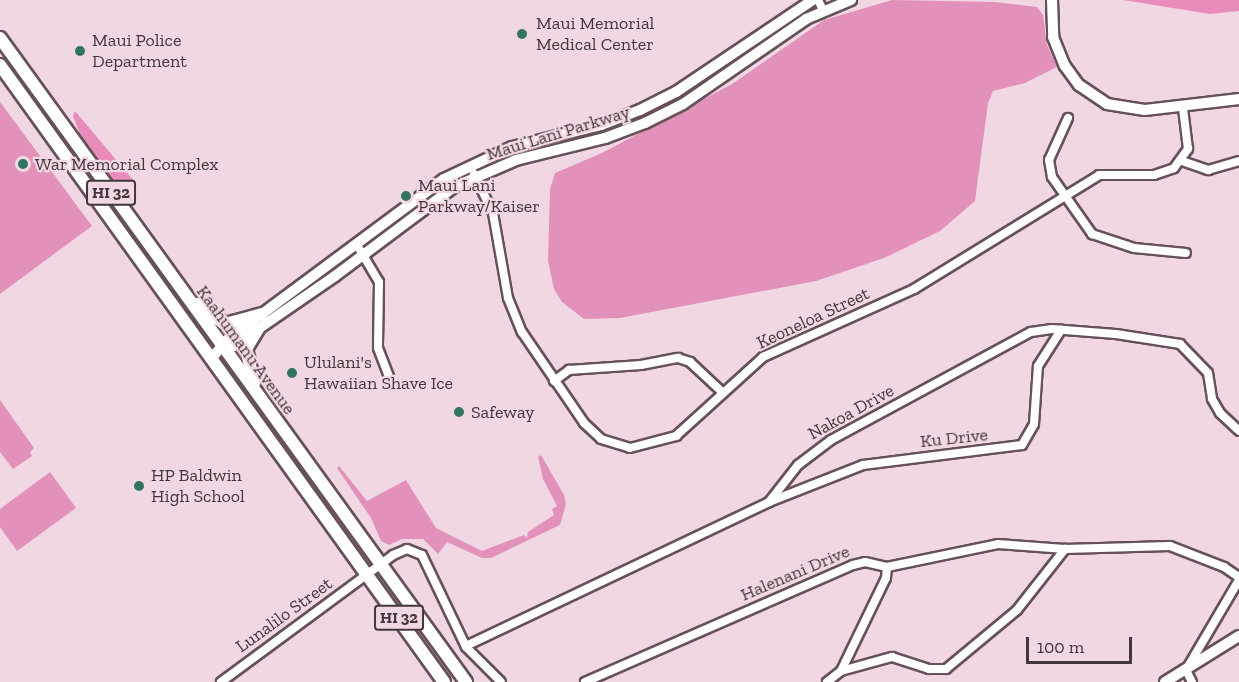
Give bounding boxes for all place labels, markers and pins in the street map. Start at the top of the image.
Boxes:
place label: Maui Memorial Medical Center [536,13,654,56]
marker: Maui Memorial Medical Center [513,25,531,43]
place label: Maui Police Department [92,30,187,72]
marker: Maui Police Department [73,44,87,58]
place label: War Memorial Complex [35,153,219,175]
marker: War Memorial Complex [16,157,30,171]
place label: Maui Lani Parkway/Kaiser [418,175,540,218]
marker: Maui Lani Parkway/Kaiser [399,189,413,203]
place label: Ululani's Hawaiian Shave Ice [304,352,453,394]
marker: Ululani's Hawaiian Shave Ice [285,366,299,380]
place label: Safeway [471,401,535,423]
marker: Safeway [452,405,466,419]
place label: HP Baldwin High School [151,465,245,508]
marker: HP Baldwin High School [132,479,146,493]

